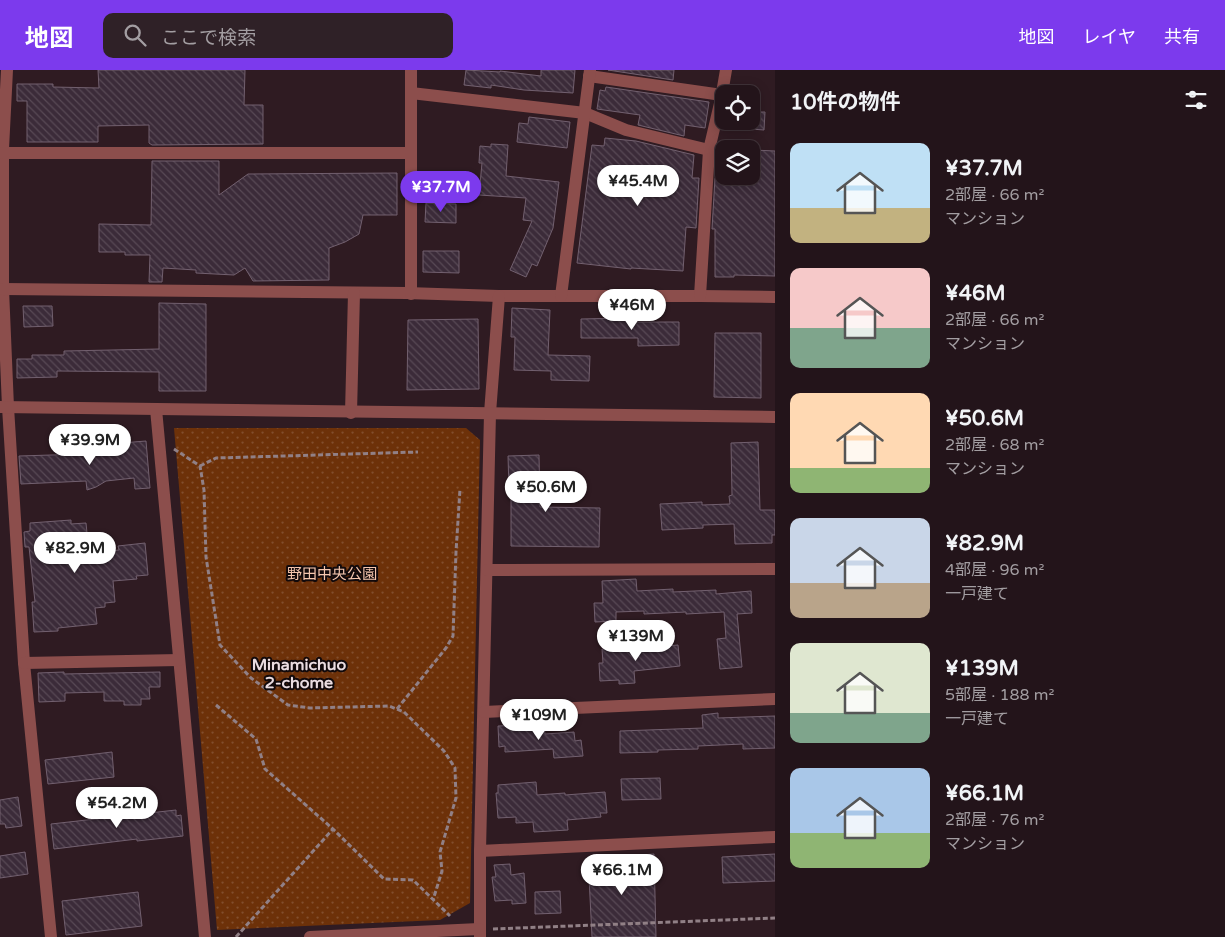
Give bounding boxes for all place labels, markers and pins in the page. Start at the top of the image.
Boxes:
pin: ¥45.4M [597,164,679,207]
pin: ¥37.7M [400,170,482,213]
pin: ¥46M [602,288,662,331]
pin: ¥39.9M [49,424,131,466]
pin: ¥50.6M [505,470,587,513]
pin: ¥82.9M [34,532,116,574]
pin: ¥139M [601,620,671,662]
pin: ¥109M [504,698,574,741]
pin: ¥54.2M [76,786,158,829]
pin: ¥66.1M [581,854,663,896]

